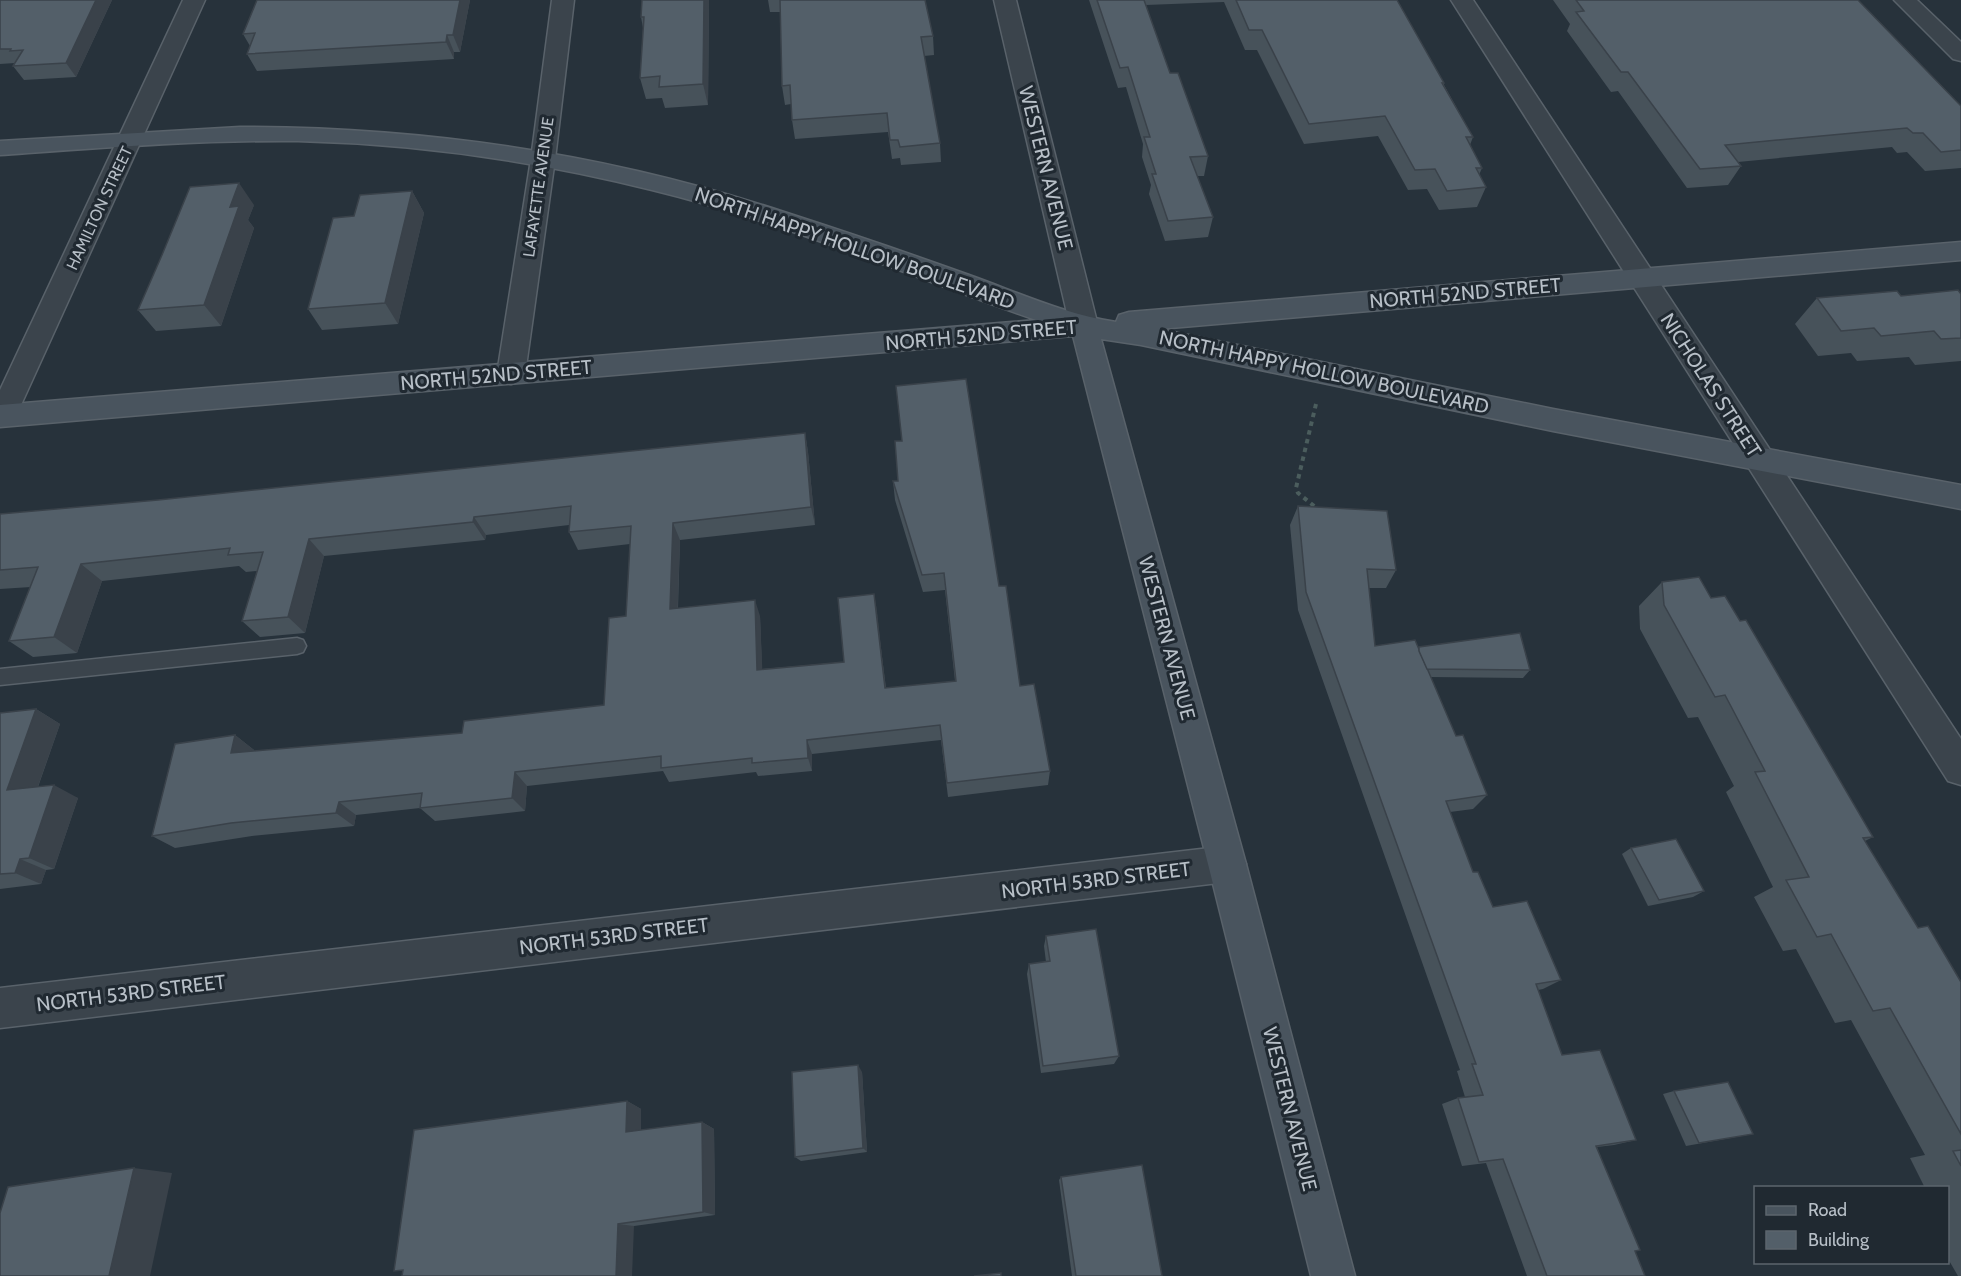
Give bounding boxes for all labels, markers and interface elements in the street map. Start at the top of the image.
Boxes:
street label: WESTERN AVENUE [1014,83,1078,253]
street label: LAFAYETTE AVENUE [519,116,558,258]
street label: HAMILTON STREET [62,143,137,273]
street label: NORTH HAPPY HOLLOW BOULEVARD [692,182,1018,314]
street label: NORTH 52ND STREET [1368,273,1562,313]
street label: NICHOLAS STREET [1656,309,1767,462]
street label: NORTH 52ND STREET [884,315,1078,355]
street label: NORTH HAPPY HOLLOW BOULEVARD [1157,325,1491,419]
street label: NORTH 52ND STREET [399,355,593,395]
street label: WESTERN AVENUE [1134,554,1200,722]
street label: NORTH 53RD STREET [1000,856,1192,904]
street label: NORTH 53RD STREET [518,912,710,960]
street label: NORTH 53RD STREET [35,969,227,1017]
street label: WESTERN AVENUE [1258,1024,1322,1194]
legend [1754,1186,1949,1264]
text: Road [1808,1199,1847,1221]
text: Building [1808,1229,1870,1251]

